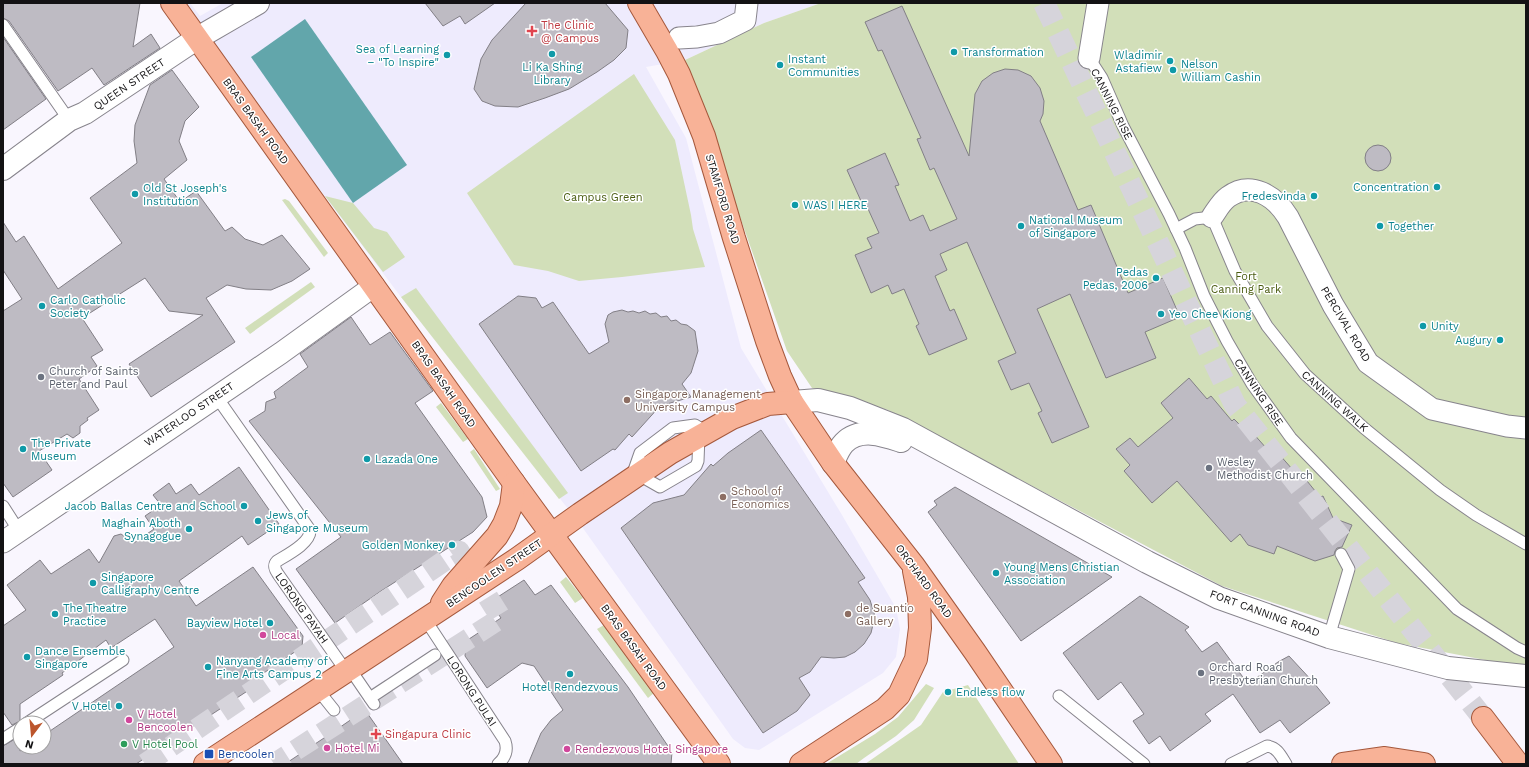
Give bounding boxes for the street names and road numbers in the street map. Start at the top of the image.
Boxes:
street label: QUEEN STREET [91,56,168,113]
street label: CANNING RISE [1088,66,1135,142]
street label: BRAS BASAH ROAD [220,76,291,167]
street label: STAMFORD ROAD [703,153,742,246]
street label: PERCIVAL ROAD [1318,284,1373,365]
street label: BRAS BASAH ROAD [409,338,479,430]
street label: CANNING RISE [1231,356,1286,429]
street label: CANNING WALK [1299,368,1371,435]
street label: WATERLOO STREET [142,379,237,449]
street label: BENCOOLEN STREET [444,536,545,610]
street label: ORCHARD ROAD [893,542,955,621]
street label: LORONG PAYAH [272,570,331,646]
street label: FORT CANNING ROAD [1208,587,1322,640]
street label: BRAS BASAH ROAD [598,602,669,693]
street label: LORONG PULAI [444,654,499,729]

